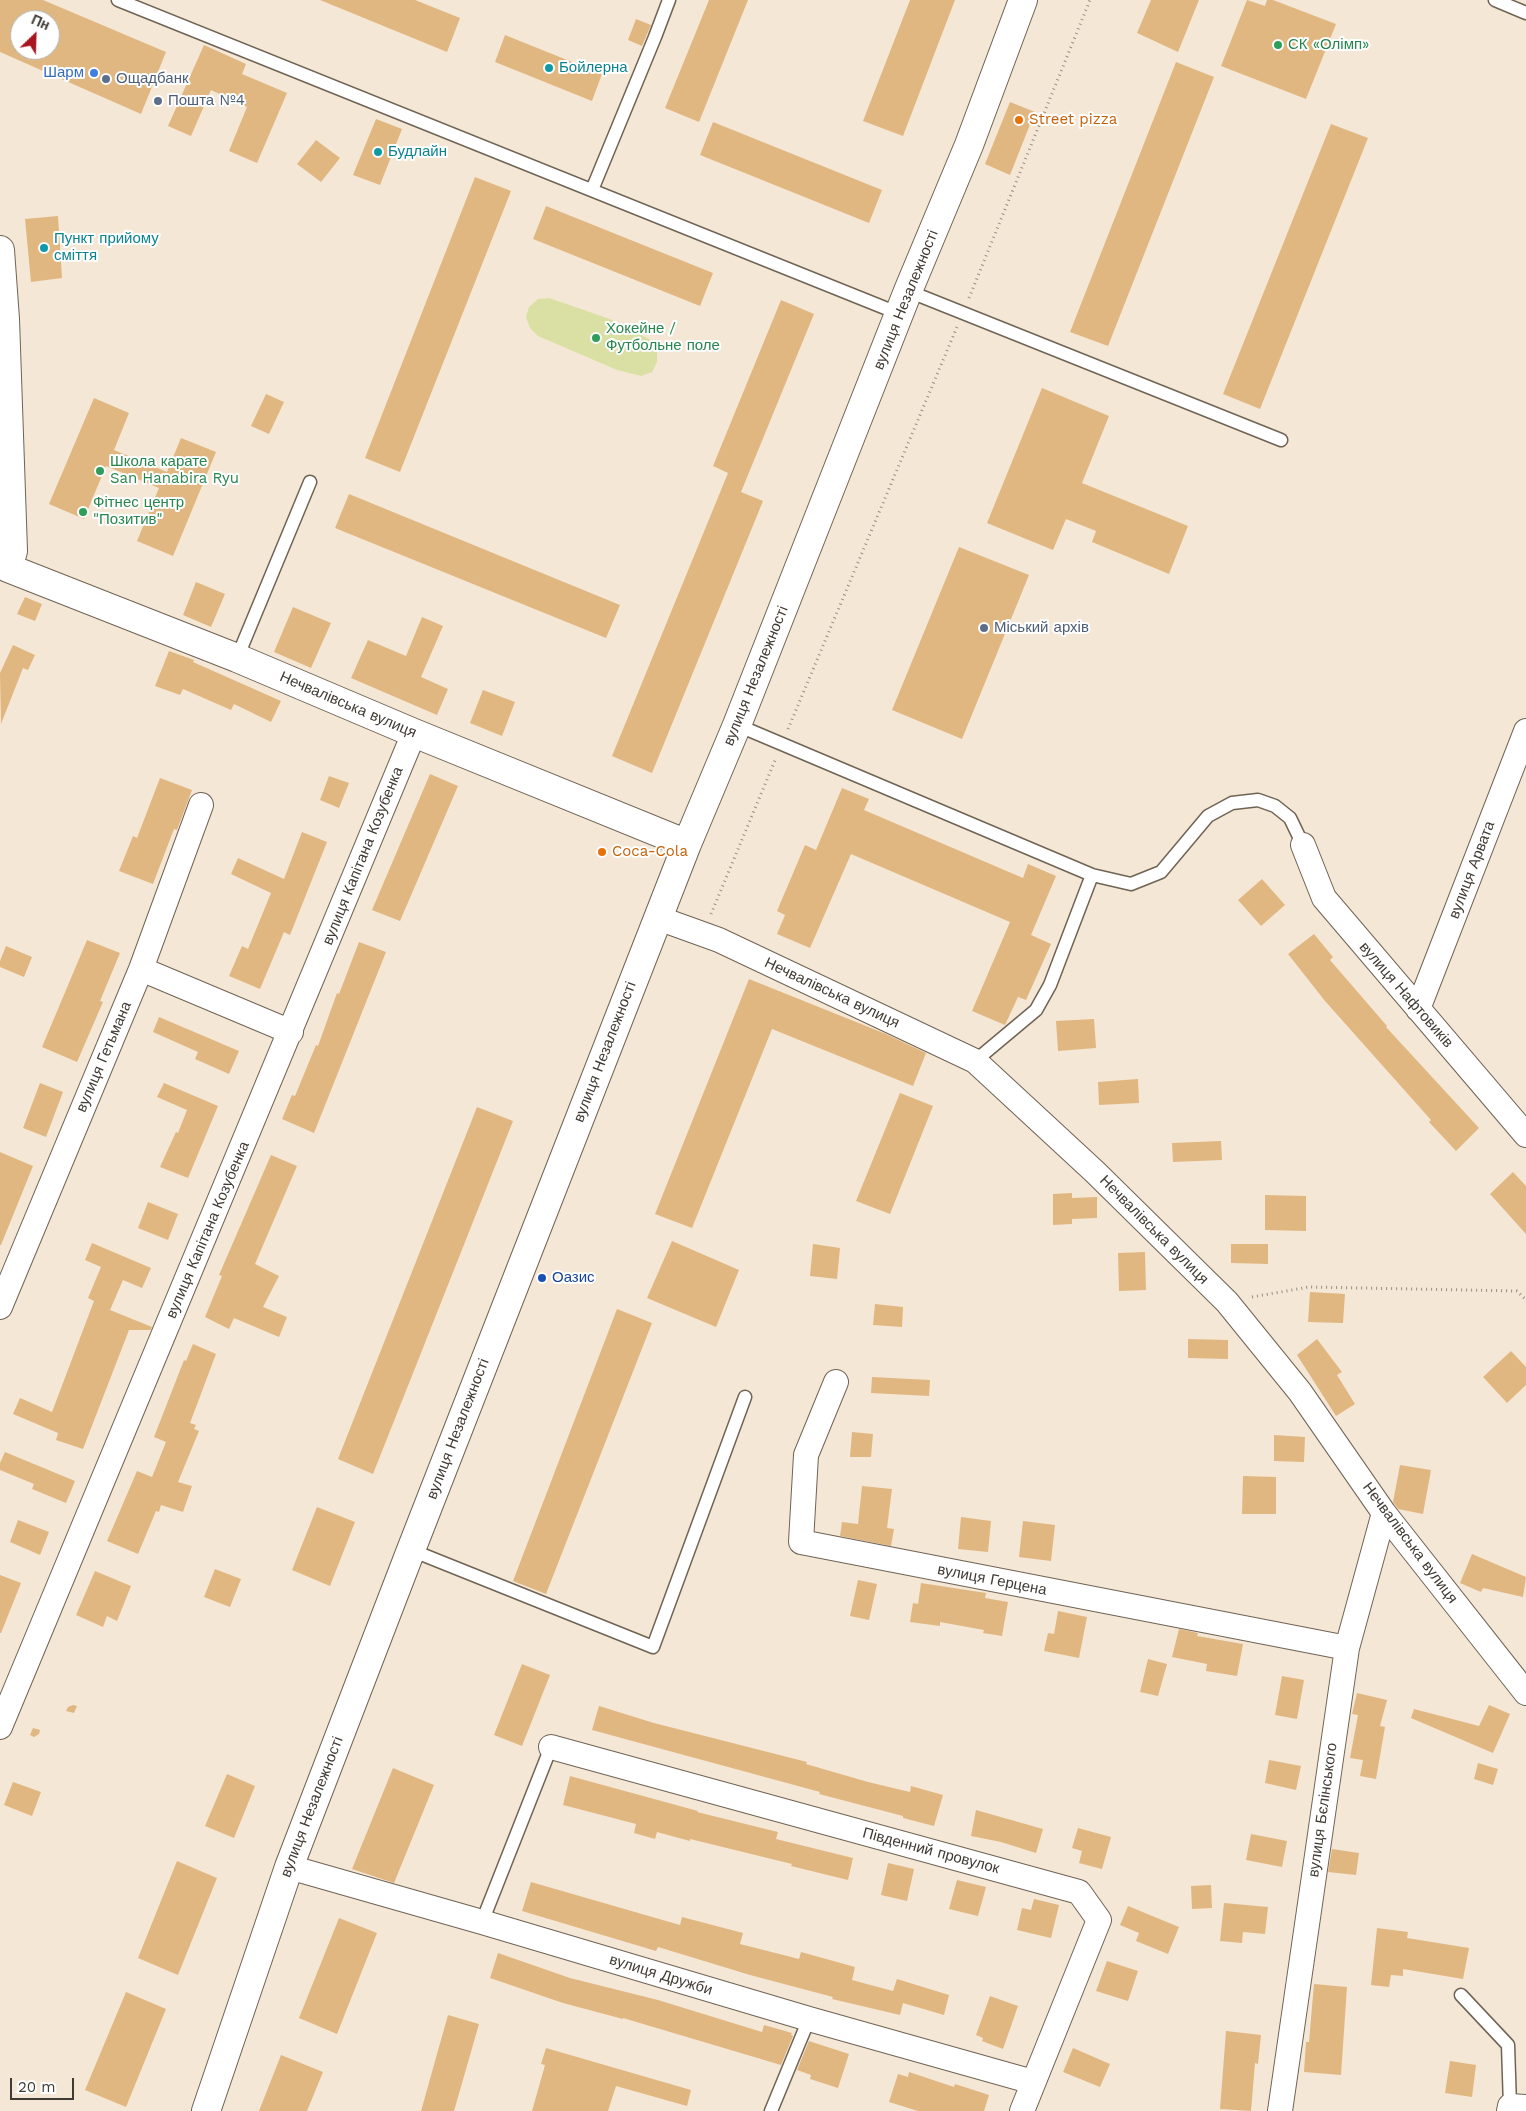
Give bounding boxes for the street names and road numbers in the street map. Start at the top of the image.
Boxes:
street label: вулиця Незалежності [870,227,942,373]
street label: вулиця Незалежності [720,603,792,749]
street label: Нечвалівська вулиця [277,668,419,742]
street label: вулиця Капітана Козубенка [319,764,407,948]
street label: вулиця Арвата [1445,819,1499,921]
street label: вулиця Нафтовиків [1355,938,1457,1052]
street label: Нечвалівська вулиця [762,954,902,1032]
street label: вулиця Незалежності [570,979,640,1125]
street label: вулиця Гетьмана [73,999,135,1115]
street label: вулиця Капітана Козубенка [162,1139,254,1321]
street label: Нечвалівська вулиця [1096,1172,1212,1288]
street label: вулиця Незалежності [423,1356,493,1502]
street label: Нечвалівська вулиця [1359,1479,1461,1607]
street label: вулиця Герцена [936,1561,1048,1599]
street label: вулиця Незалежності [277,1734,347,1880]
street label: вулиця Бєлінського [1305,1742,1341,1878]
street label: Південний провулок [861,1824,1001,1878]
street label: вулиця Дружби [607,1951,715,1999]

